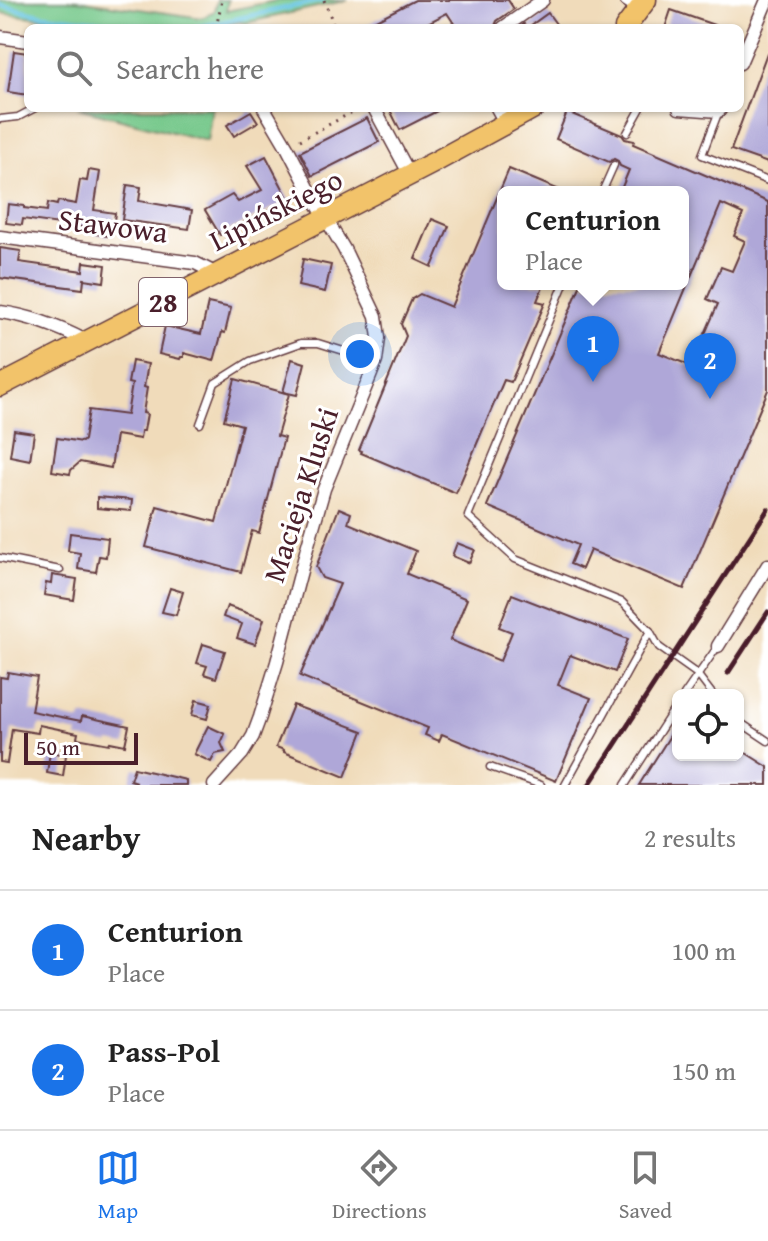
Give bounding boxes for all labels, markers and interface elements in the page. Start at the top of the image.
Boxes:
search box [24,24,744,112]
icon: search [52,46,96,90]
text: Search here [116,46,264,90]
street label: Lipińskiego [201,157,350,261]
popup [497,186,689,290]
street label: Stawowa [56,196,170,254]
text: Centurion [526,197,660,241]
text: Place [526,241,583,280]
road number: 28 [139,278,187,326]
pin: 1 [567,316,619,382]
pin: 2 [684,333,736,399]
your location [340,334,380,374]
street label: Macieja Kluski [251,402,349,588]
map controls [672,689,744,761]
button: locate [672,689,744,761]
scale bar [24,729,138,765]
text: 50 m [36,731,80,763]
text: Nearby [32,813,141,862]
text: 2 results [644,818,736,857]
text: Centurion [108,909,243,953]
text: 1 [51,931,65,970]
text: 100 m [671,931,736,970]
text: Place [108,953,165,992]
text: Pass-Pol [108,1029,220,1073]
text: 2 [51,1051,65,1090]
text: 150 m [671,1051,736,1090]
text: Place [108,1073,165,1112]
tab: Map [96,1146,140,1226]
tab: Directions [332,1146,427,1226]
tab: Saved [619,1146,672,1226]

